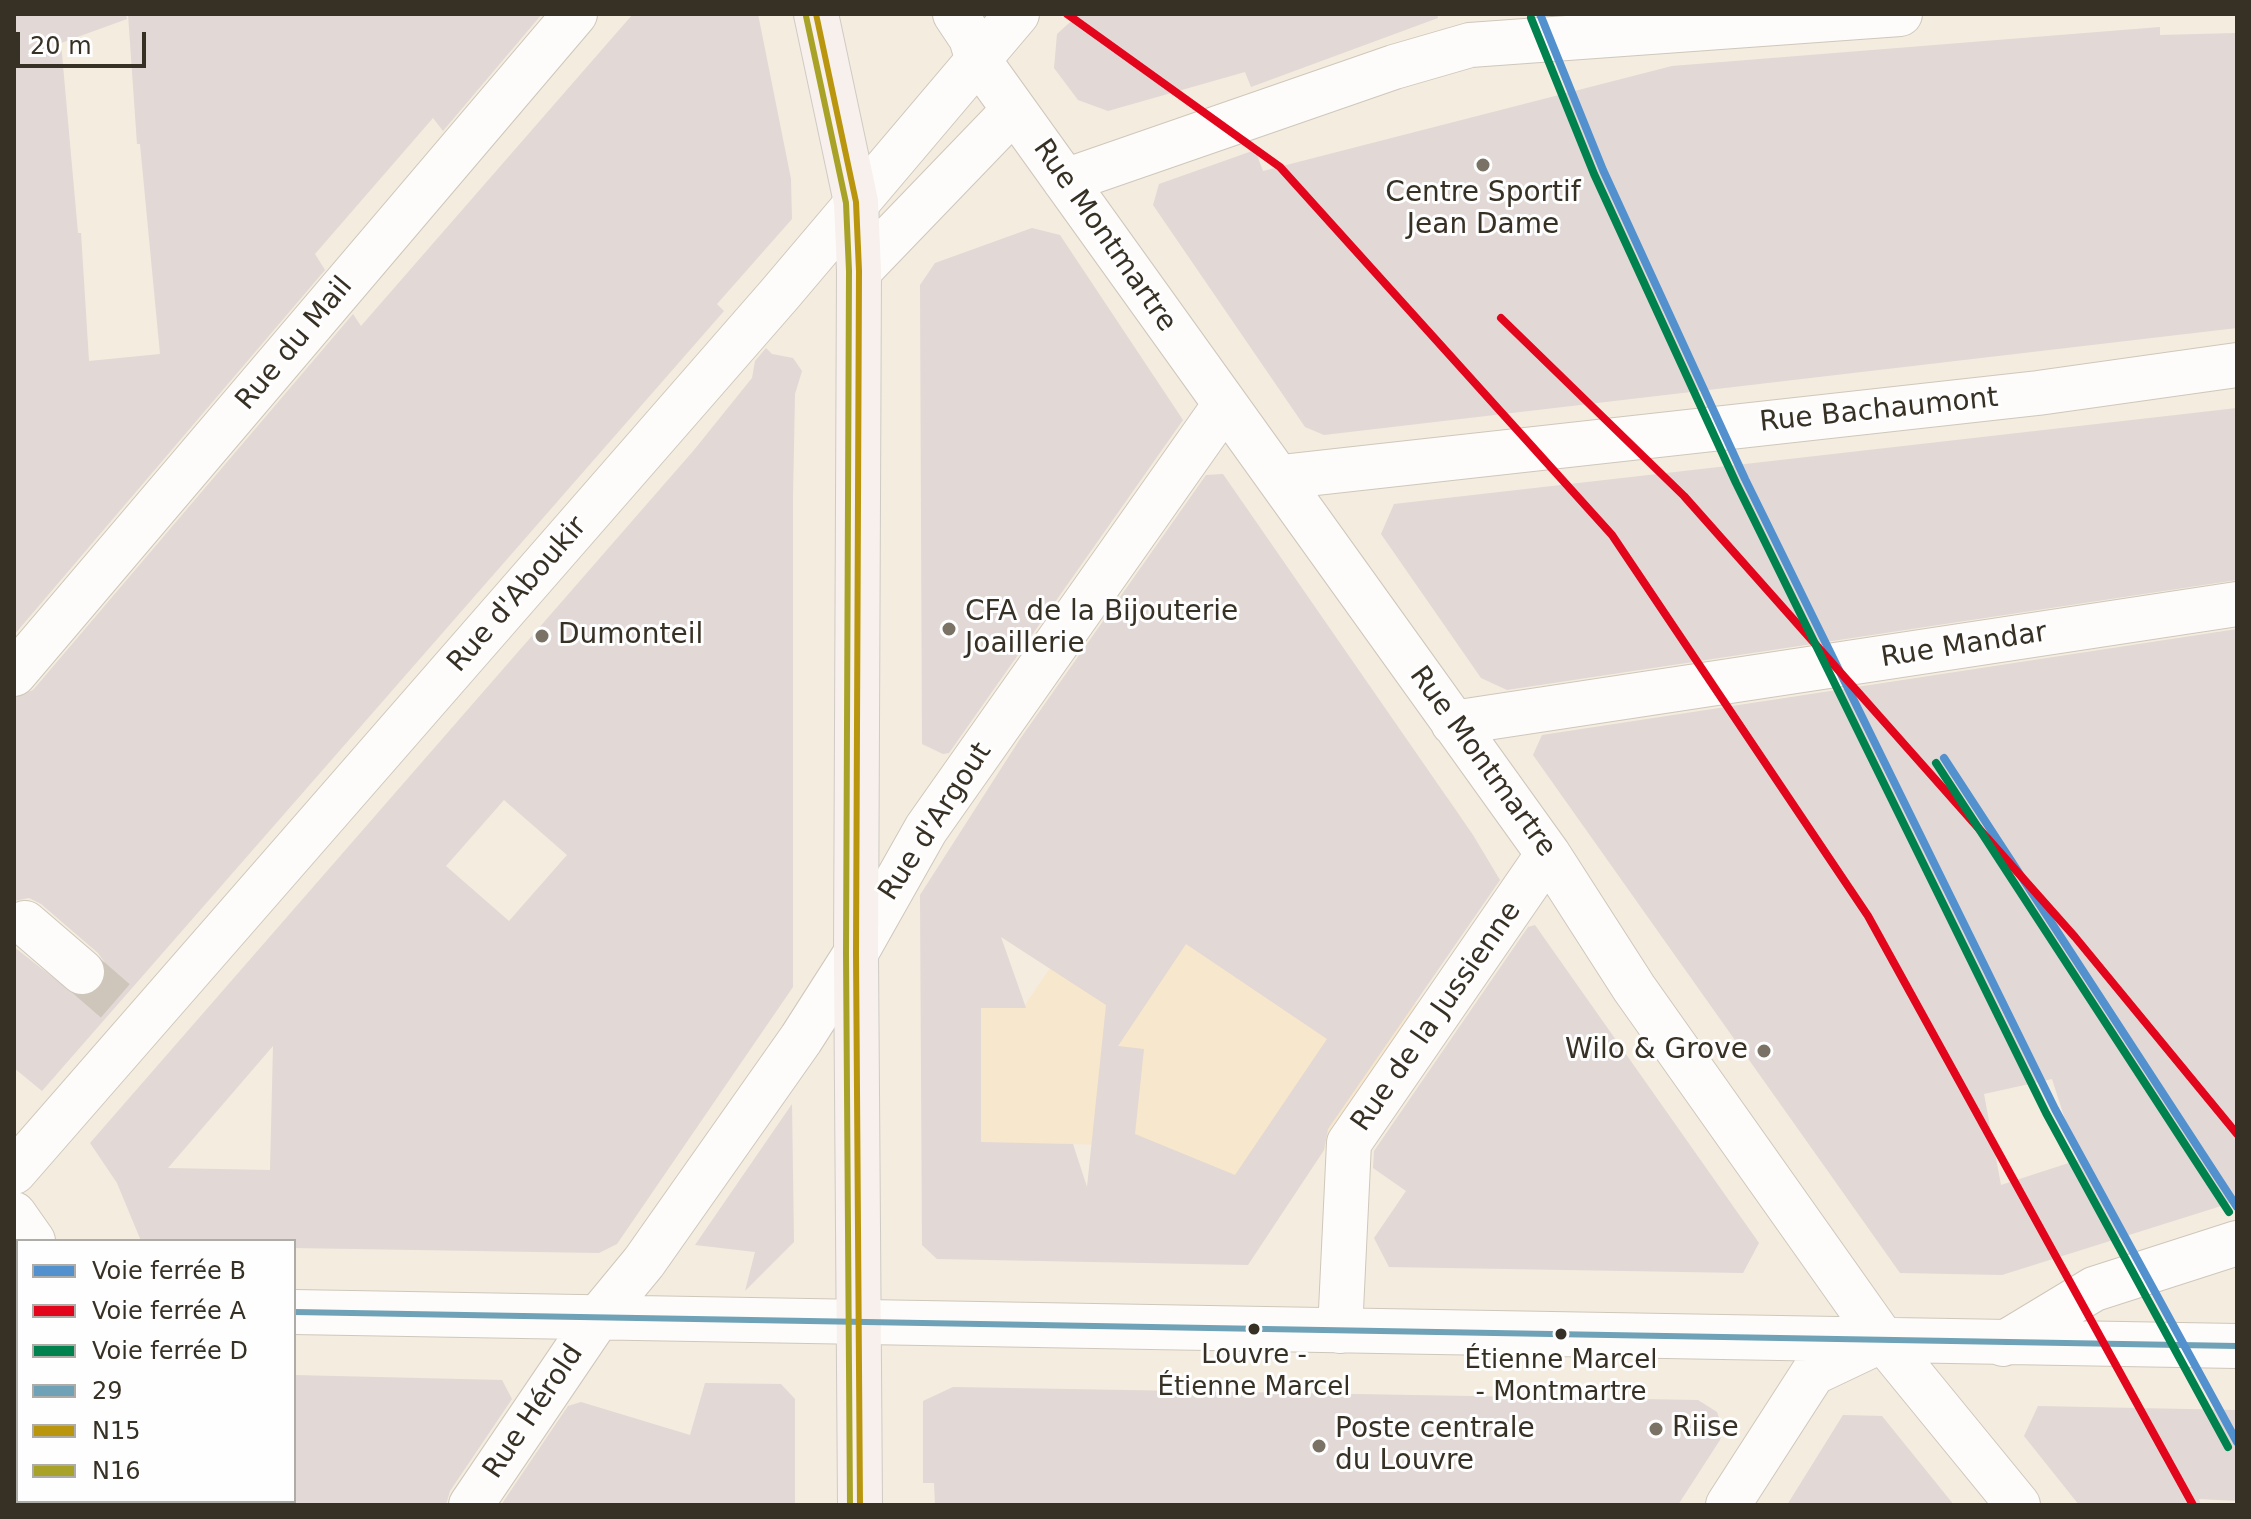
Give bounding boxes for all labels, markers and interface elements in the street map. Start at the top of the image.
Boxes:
scale bar [20,16,150,66]
text: 20 m [30,32,92,60]
street label: Rue Montmartre [1025,133,1183,339]
marker: Centre Sportif Jean Dame [1474,156,1492,174]
place label: Centre Sportif Jean Dame [1385,177,1581,243]
street label: Rue du Mail [230,271,360,417]
street label: Rue Bachaumont [1758,382,2000,440]
street label: Rue d'Aboukir [441,510,595,680]
place label: CFA de la Bijouterie Joaillerie [965,596,1238,662]
street label: Rue Mandar [1879,616,2049,676]
place label: Dumonteil [558,619,703,653]
marker: CFA de la Bijouterie Joaillerie [940,620,958,638]
marker: Dumonteil [533,627,551,645]
street label: Rue Montmartre [1402,660,1562,864]
street label: Rue d'Argout [873,737,999,907]
street label: Rue de la Jussienne [1345,896,1529,1138]
place label: Wilo & Grove [1565,1034,1748,1068]
marker: Wilo & Grove [1755,1042,1773,1060]
legend [16,1239,296,1503]
text: Voie ferrée B [92,1257,246,1285]
text: Voie ferrée A [92,1297,246,1325]
marker: Louvre - Étienne Marcel [1246,1321,1262,1337]
marker: Étienne Marcel - Montmartre [1553,1326,1569,1342]
text: Voie ferrée D [92,1337,248,1365]
street label: Rue Hérold [477,1339,591,1485]
place label: Louvre - Étienne Marcel [1157,1340,1351,1402]
place label: Étienne Marcel - Montmartre [1464,1345,1658,1406]
text: 29 [92,1377,123,1405]
place label: Riise [1672,1412,1739,1446]
place label: Poste centrale du Louvre [1335,1413,1535,1479]
text: N15 [92,1417,141,1445]
marker: Riise [1647,1420,1665,1438]
marker: Poste centrale du Louvre [1310,1437,1328,1455]
text: N16 [92,1457,141,1485]

